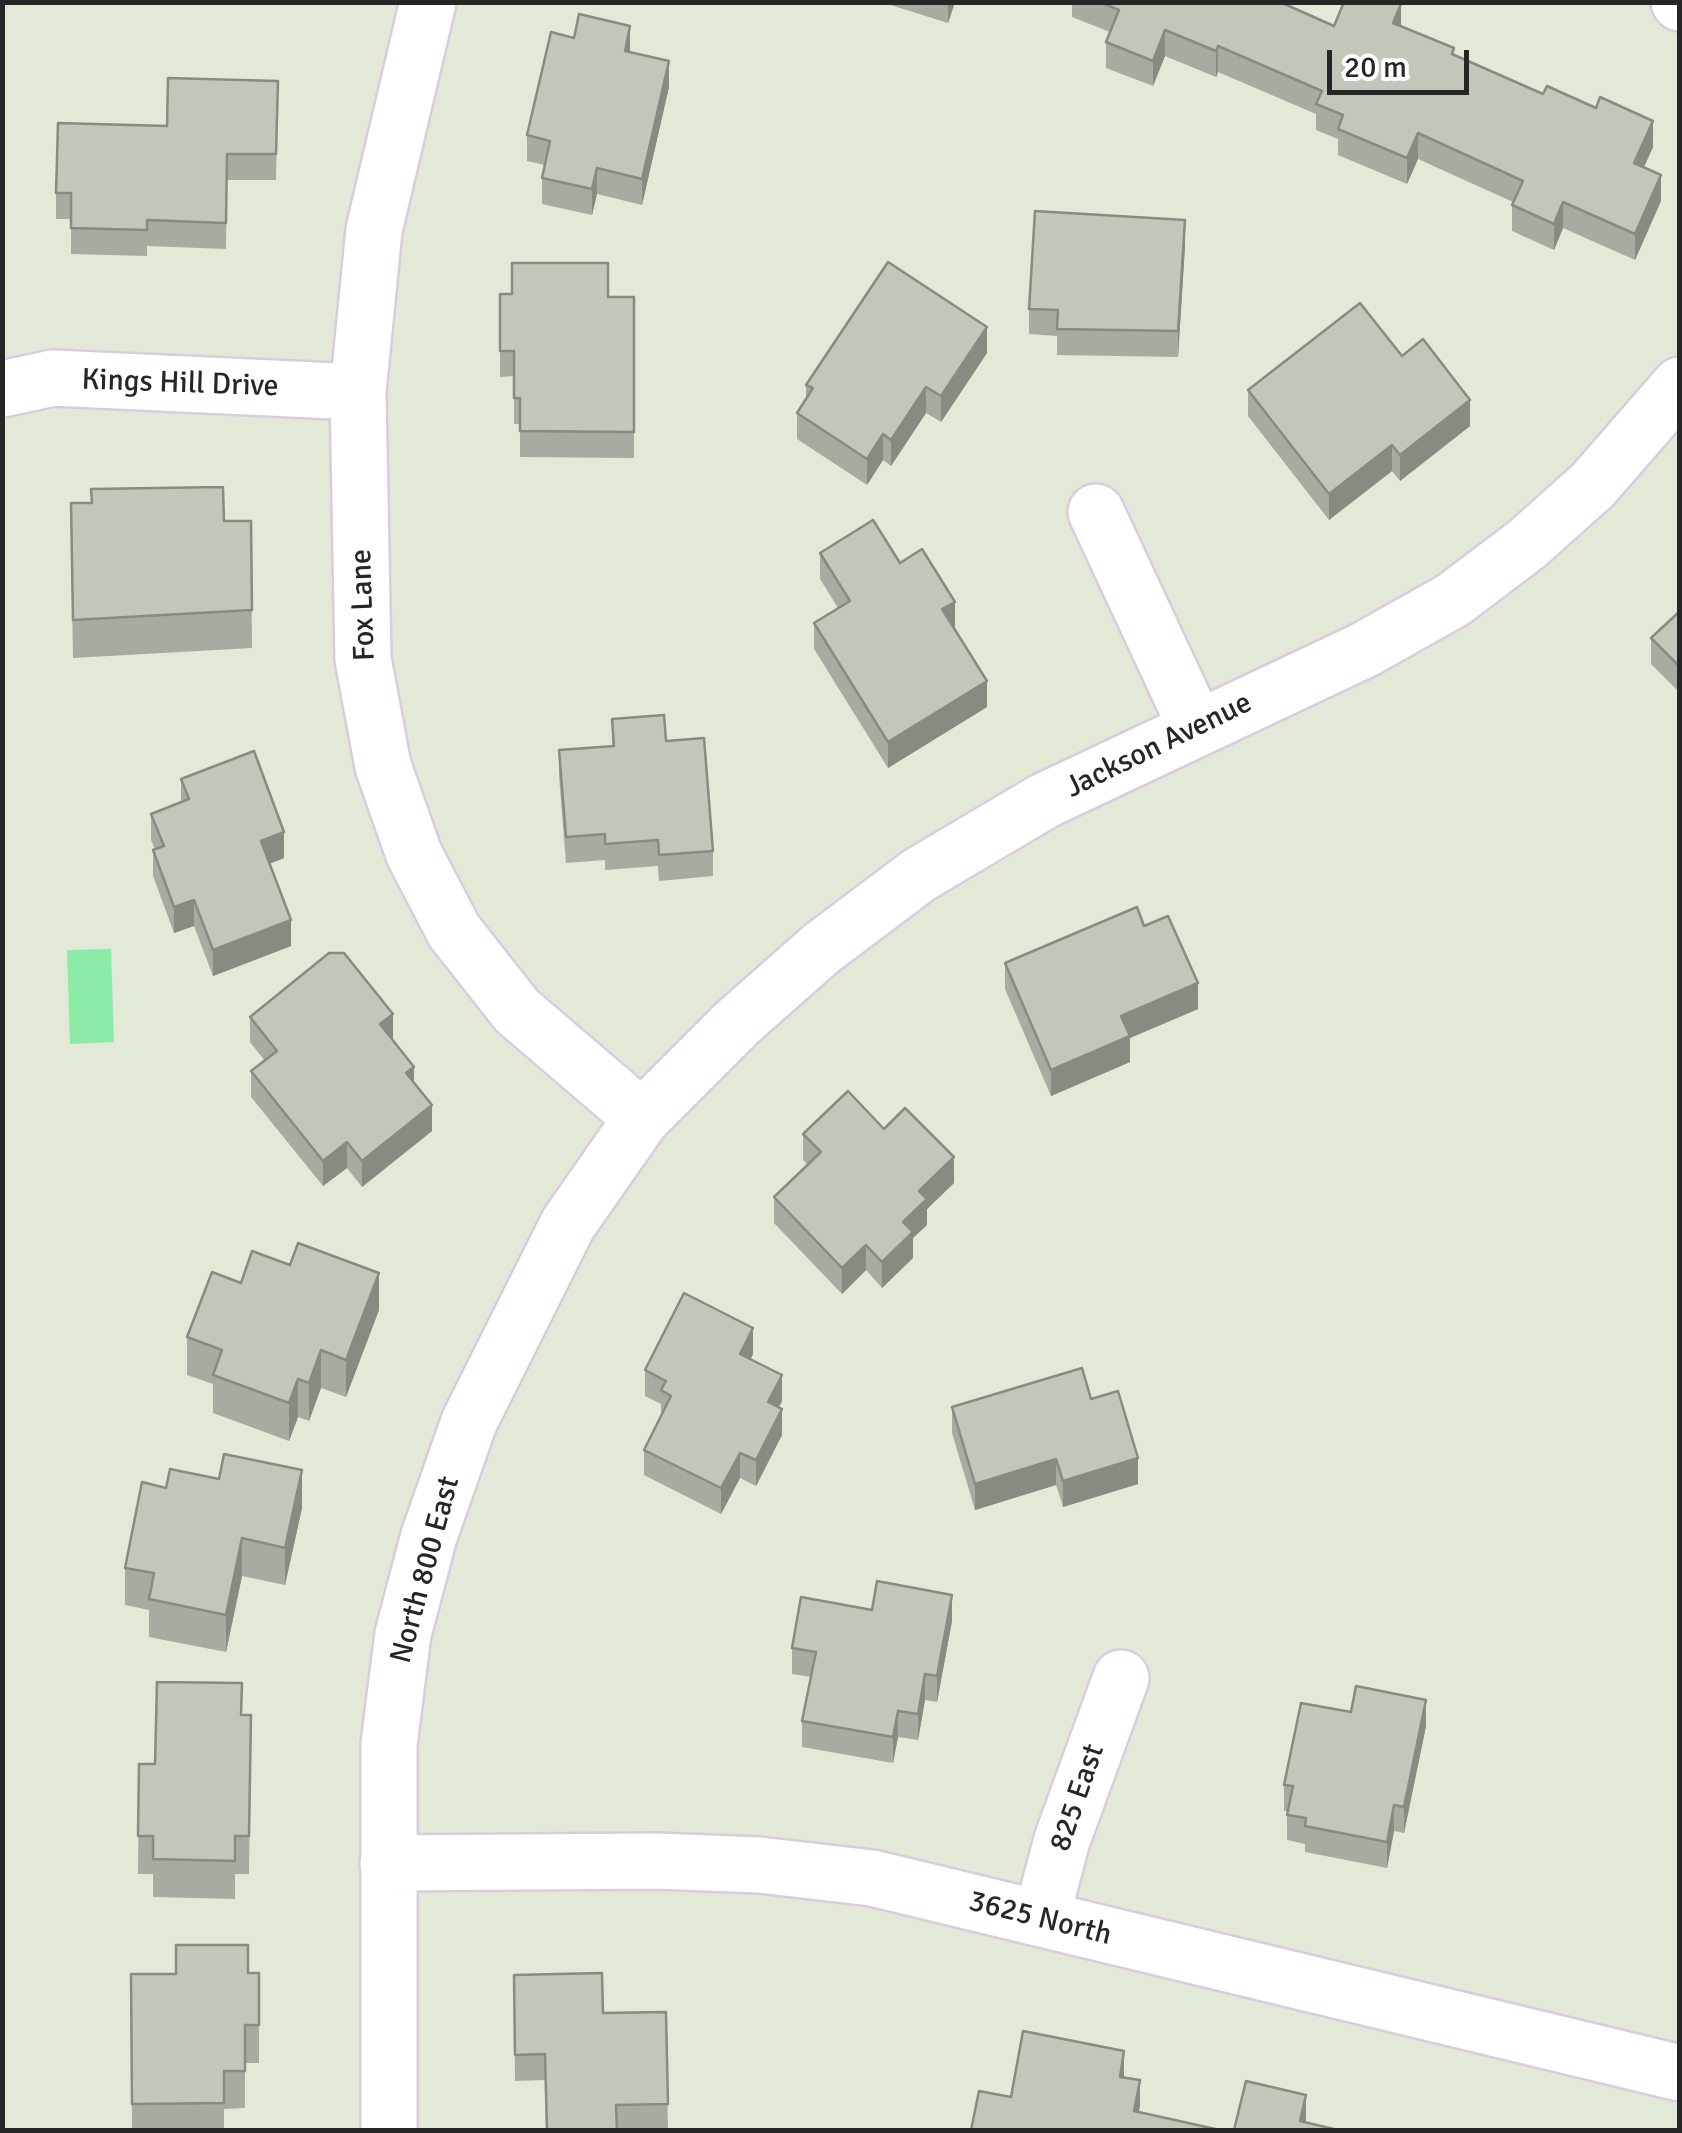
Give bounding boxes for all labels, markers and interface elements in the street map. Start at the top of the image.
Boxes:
scale bar [1332,30,1474,92]
text: 20 m [1344,49,1407,86]
street label: Kings Hill Drive [81,363,279,405]
street label: Fox Lane [344,548,384,662]
street label: Jackson Avenue [1060,685,1258,807]
street label: North 800 East [384,1473,468,1667]
street label: 825 East [1043,1740,1113,1856]
street label: 3625 North [965,1884,1115,1954]

